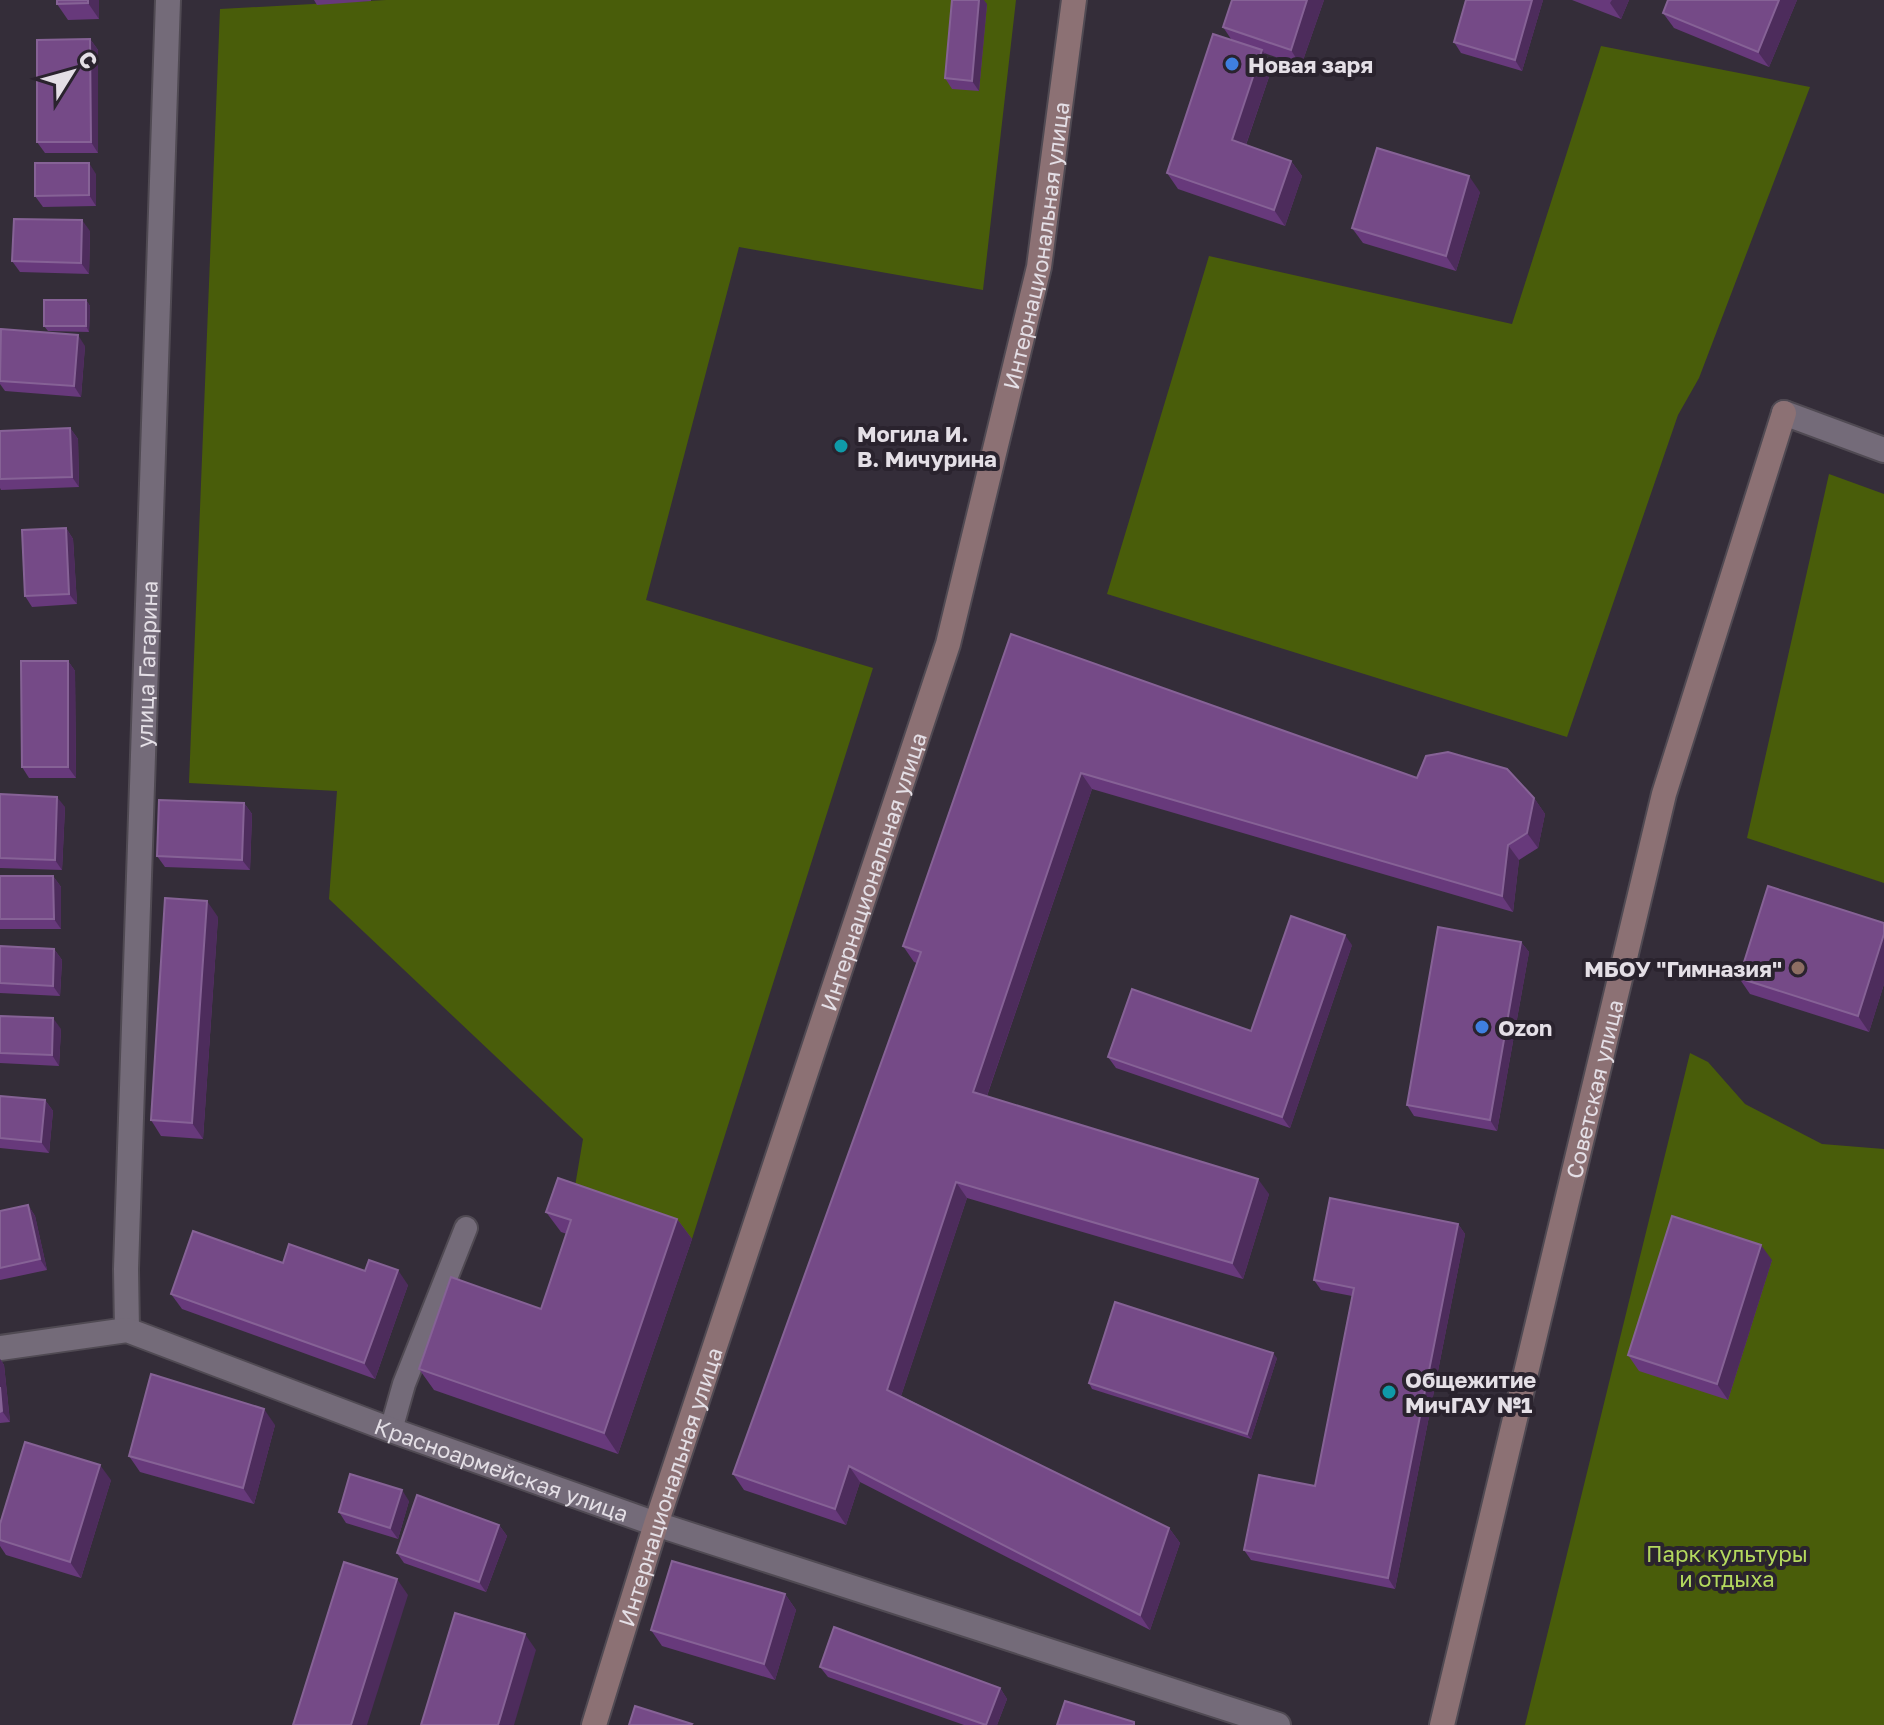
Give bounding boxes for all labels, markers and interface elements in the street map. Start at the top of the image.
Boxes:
north arrow [32,32,112,112]
text: С [73,45,104,74]
place label: Новая заря [1248,51,1373,78]
marker: Новая заря [1223,55,1241,73]
street label: Интернациональная улица [996,100,1074,392]
place label: Могила И. В. Мичурина [857,420,997,472]
marker: Могила И. В. Мичурина [832,437,850,455]
street label: улица Гагарина [130,580,162,748]
street label: Интернациональная улица [814,729,931,1014]
place label: МБОУ "Гимназия" [1584,955,1782,982]
marker: МБОУ "Гимназия" [1789,959,1807,977]
street label: Советская улица [1559,997,1628,1181]
place label: Ozon [1498,1014,1552,1041]
marker: Ozon [1473,1018,1491,1036]
street label: Интернациональная улица [612,1344,727,1630]
place label: Общежитие МичГАУ №1 [1405,1366,1536,1418]
marker: Общежитие МичГАУ №1 [1380,1383,1398,1401]
street label: Красноармейская улица [371,1412,632,1527]
park label: Парк культуры и отдыха [1646,1540,1808,1592]

